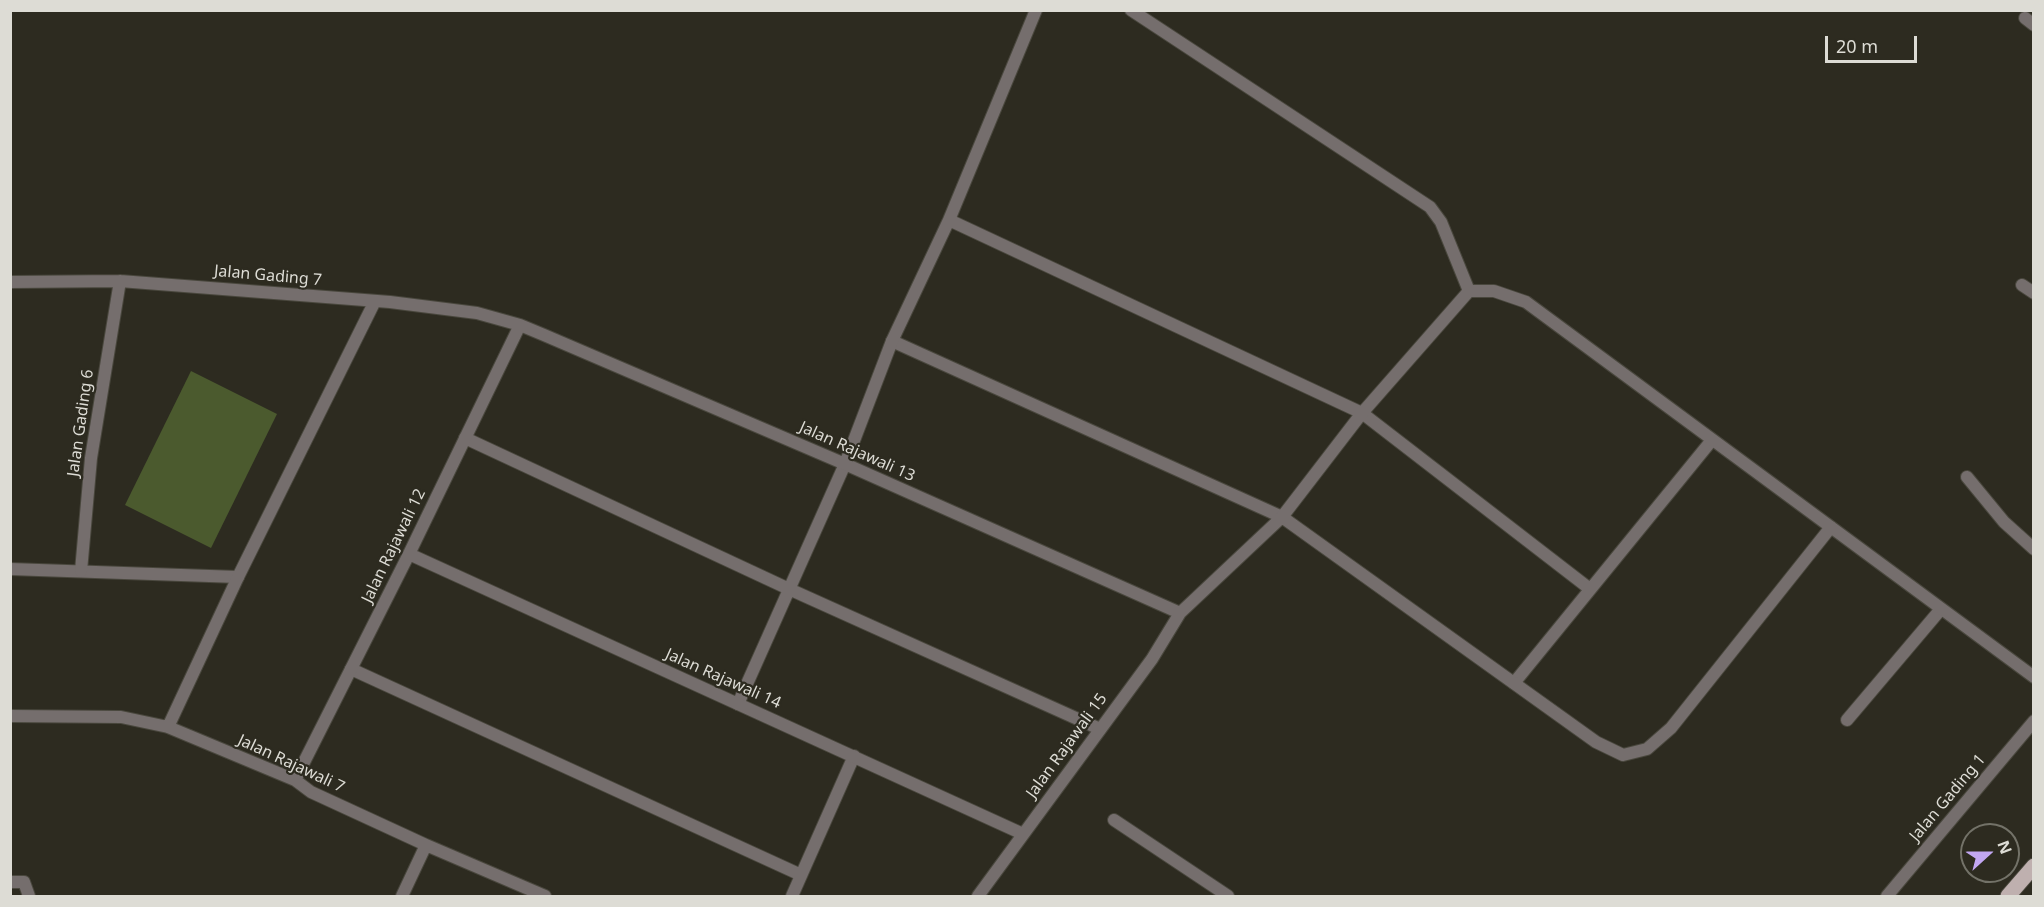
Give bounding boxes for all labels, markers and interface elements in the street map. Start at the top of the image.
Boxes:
scale bar [1828,24,1920,62]
text: 20 m [1836,34,1878,58]
street label: Jalan Gading 7 [213,262,323,290]
street label: Jalan Gading 6 [64,368,98,478]
street label: Jalan Rajawali 13 [796,418,918,486]
street label: Jalan Rajawali 12 [358,486,430,606]
street label: Jalan Rajawali 14 [662,645,784,713]
street label: Jalan Rajawali 15 [1023,690,1111,802]
street label: Jalan Rajawali 7 [235,731,347,797]
street label: Jalan Gading 1 [1906,750,1990,846]
north arrow [1960,823,2020,883]
text: N [1992,837,2018,857]

